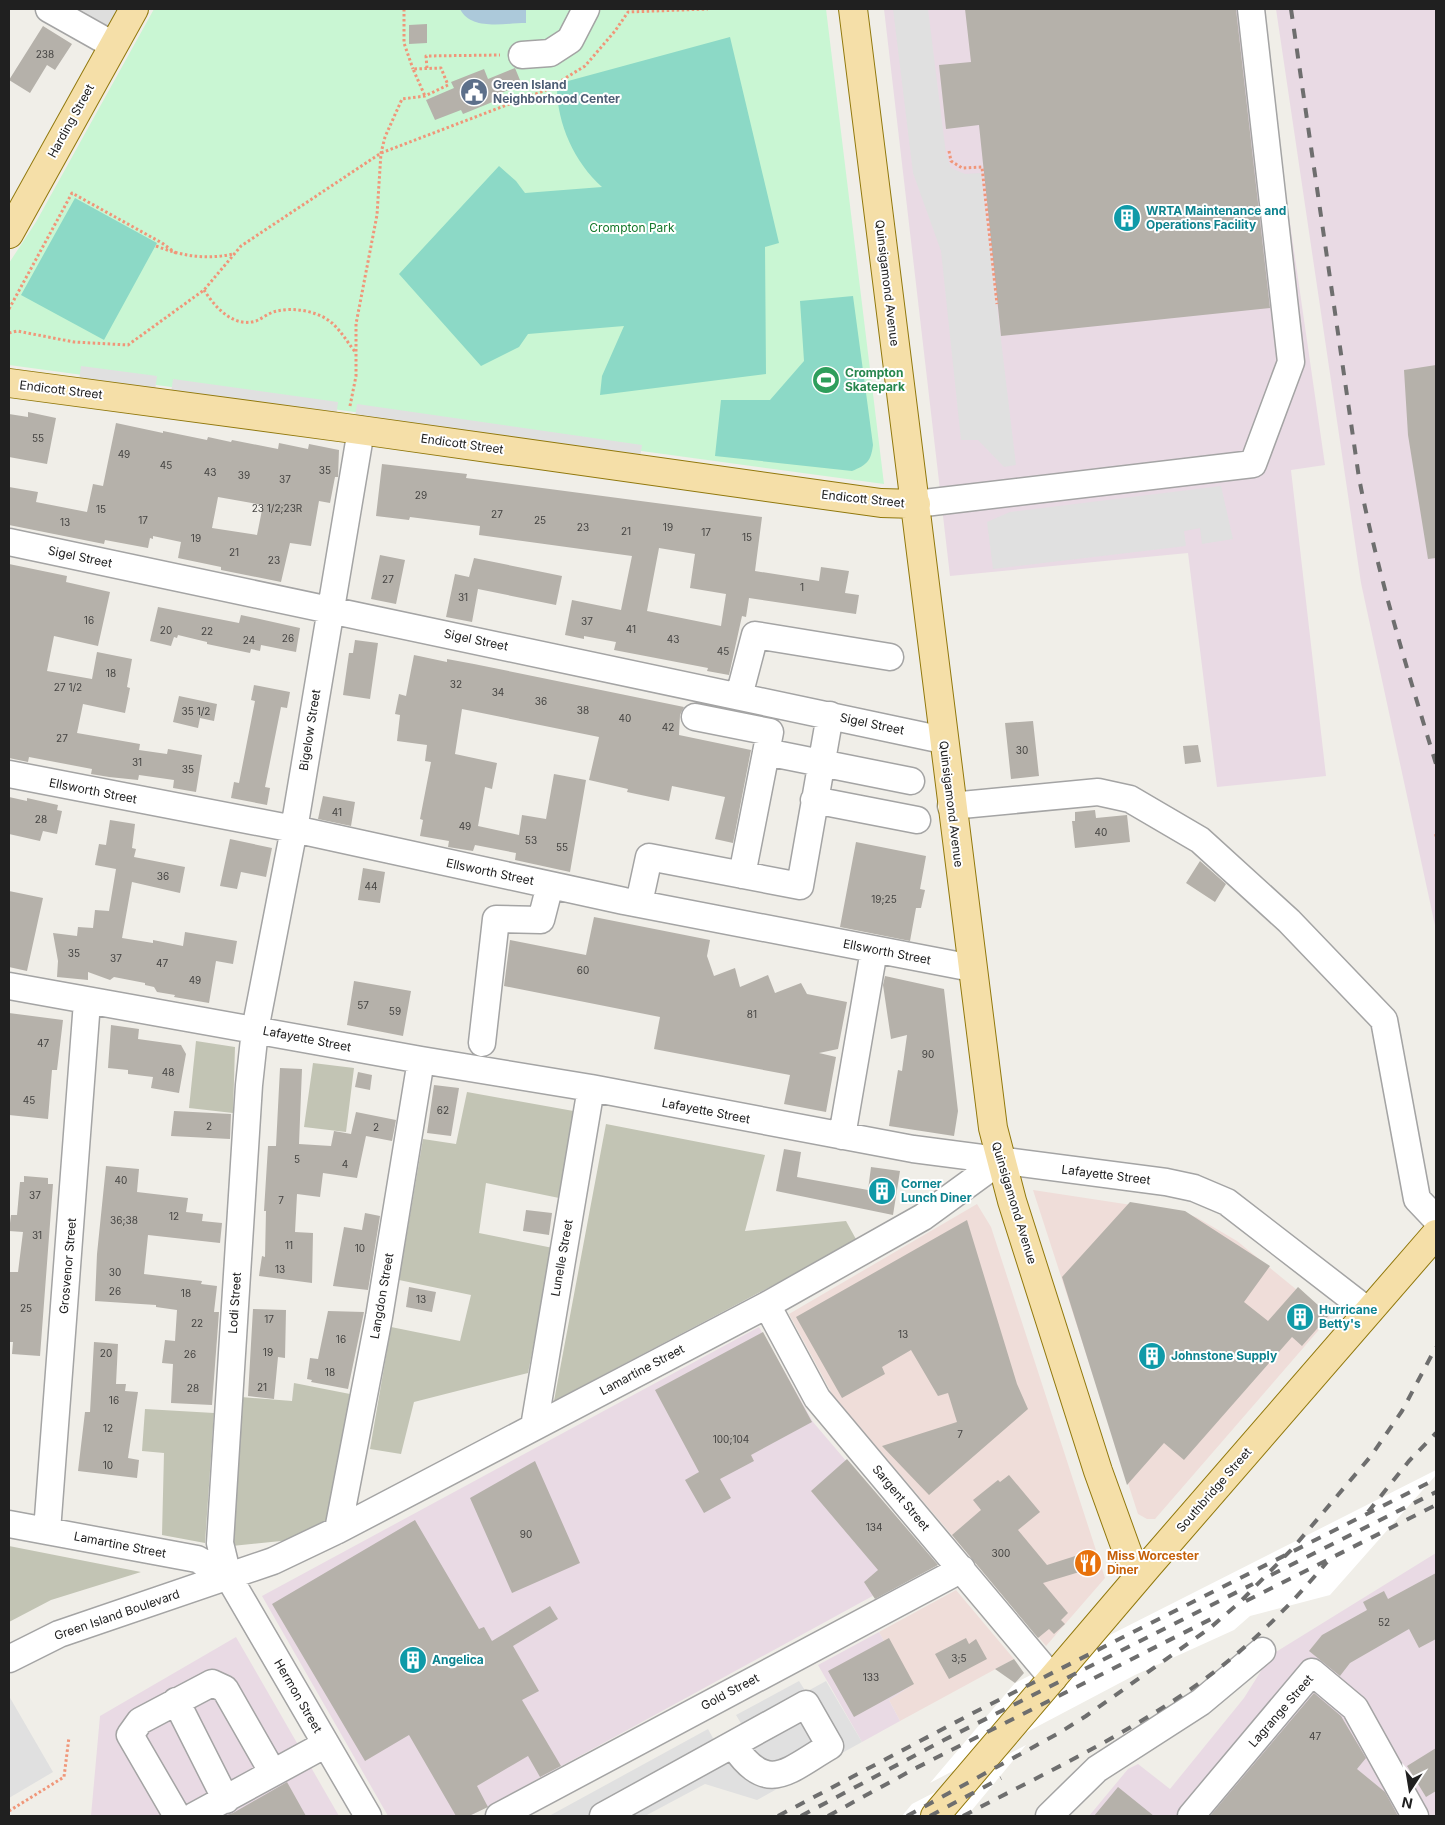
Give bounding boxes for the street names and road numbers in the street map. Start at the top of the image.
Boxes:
street label: Harding Street [44,81,97,160]
street label: Quinsigamond Avenue [872,219,903,347]
street label: Endicott Street [19,377,103,402]
street label: Endicott Street [420,430,504,457]
street label: Endicott Street [821,487,905,510]
street label: Sigel Street [47,542,114,571]
street label: Sigel Street [443,625,510,654]
street label: Bigelow Street [296,688,323,772]
street label: Sigel Street [839,709,906,738]
street label: Quinsigamond Avenue [936,740,967,868]
street label: Ellsworth Street [48,775,138,806]
street label: Ellsworth Street [445,855,535,888]
street label: Ellsworth Street [842,936,932,967]
street label: Lafayette Street [262,1023,353,1054]
street label: Lafayette Street [661,1095,752,1126]
street label: Quinsigamond Avenue [989,1140,1040,1266]
street label: Lafayette Street [1061,1162,1151,1187]
street label: Grosvenor Street [56,1217,79,1315]
street label: Lunelle Street [547,1218,576,1298]
street label: Langdon Street [367,1252,396,1340]
street label: Lodi Street [225,1272,244,1334]
street label: Lamartine Street [597,1341,687,1398]
street label: Southbridge Street [1173,1444,1254,1535]
street label: Sargent Street [869,1462,933,1534]
street label: Lamartine Street [73,1528,168,1561]
street label: Green Island Boulevard [52,1586,182,1643]
street label: Hermon Street [271,1656,326,1735]
street label: Gold Street [698,1670,761,1713]
street label: Lagrange Street [1245,1671,1316,1750]

